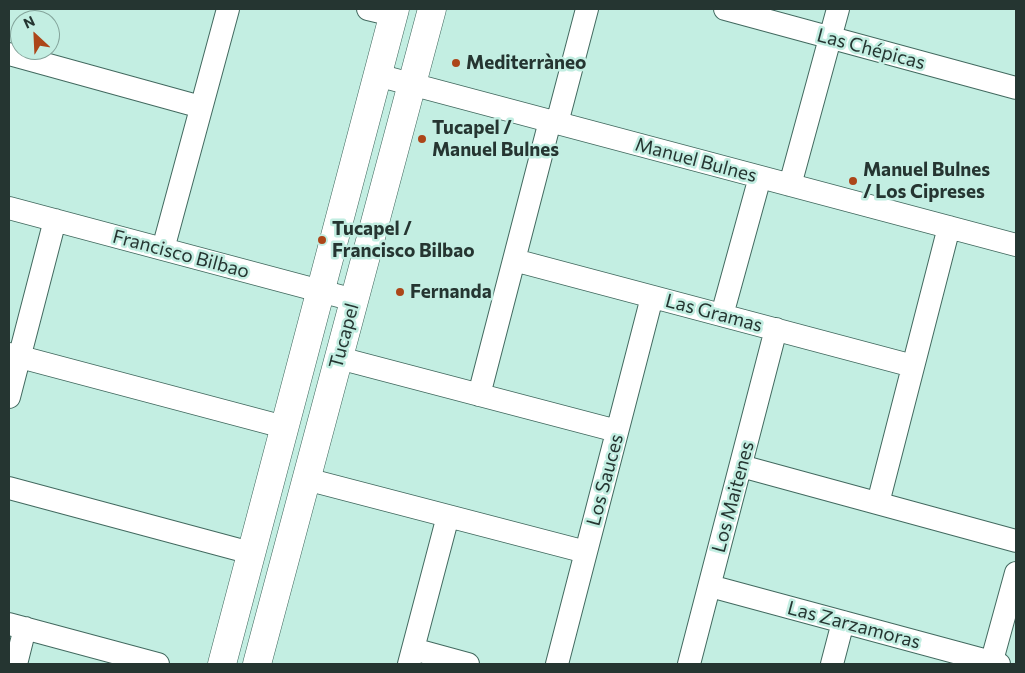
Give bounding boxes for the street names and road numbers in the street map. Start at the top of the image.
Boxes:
street label: Las Chépicas [814,24,928,74]
street label: Manuel Bulnes [633,133,759,187]
street label: Francisco Bilbao [110,225,252,283]
street label: Las Gramas [663,289,765,337]
street label: Tucapel [324,301,364,371]
street label: Los Sauces [582,432,628,528]
street label: Los Maitenes [707,439,759,555]
street label: Las Zarzamoras [785,596,923,654]

